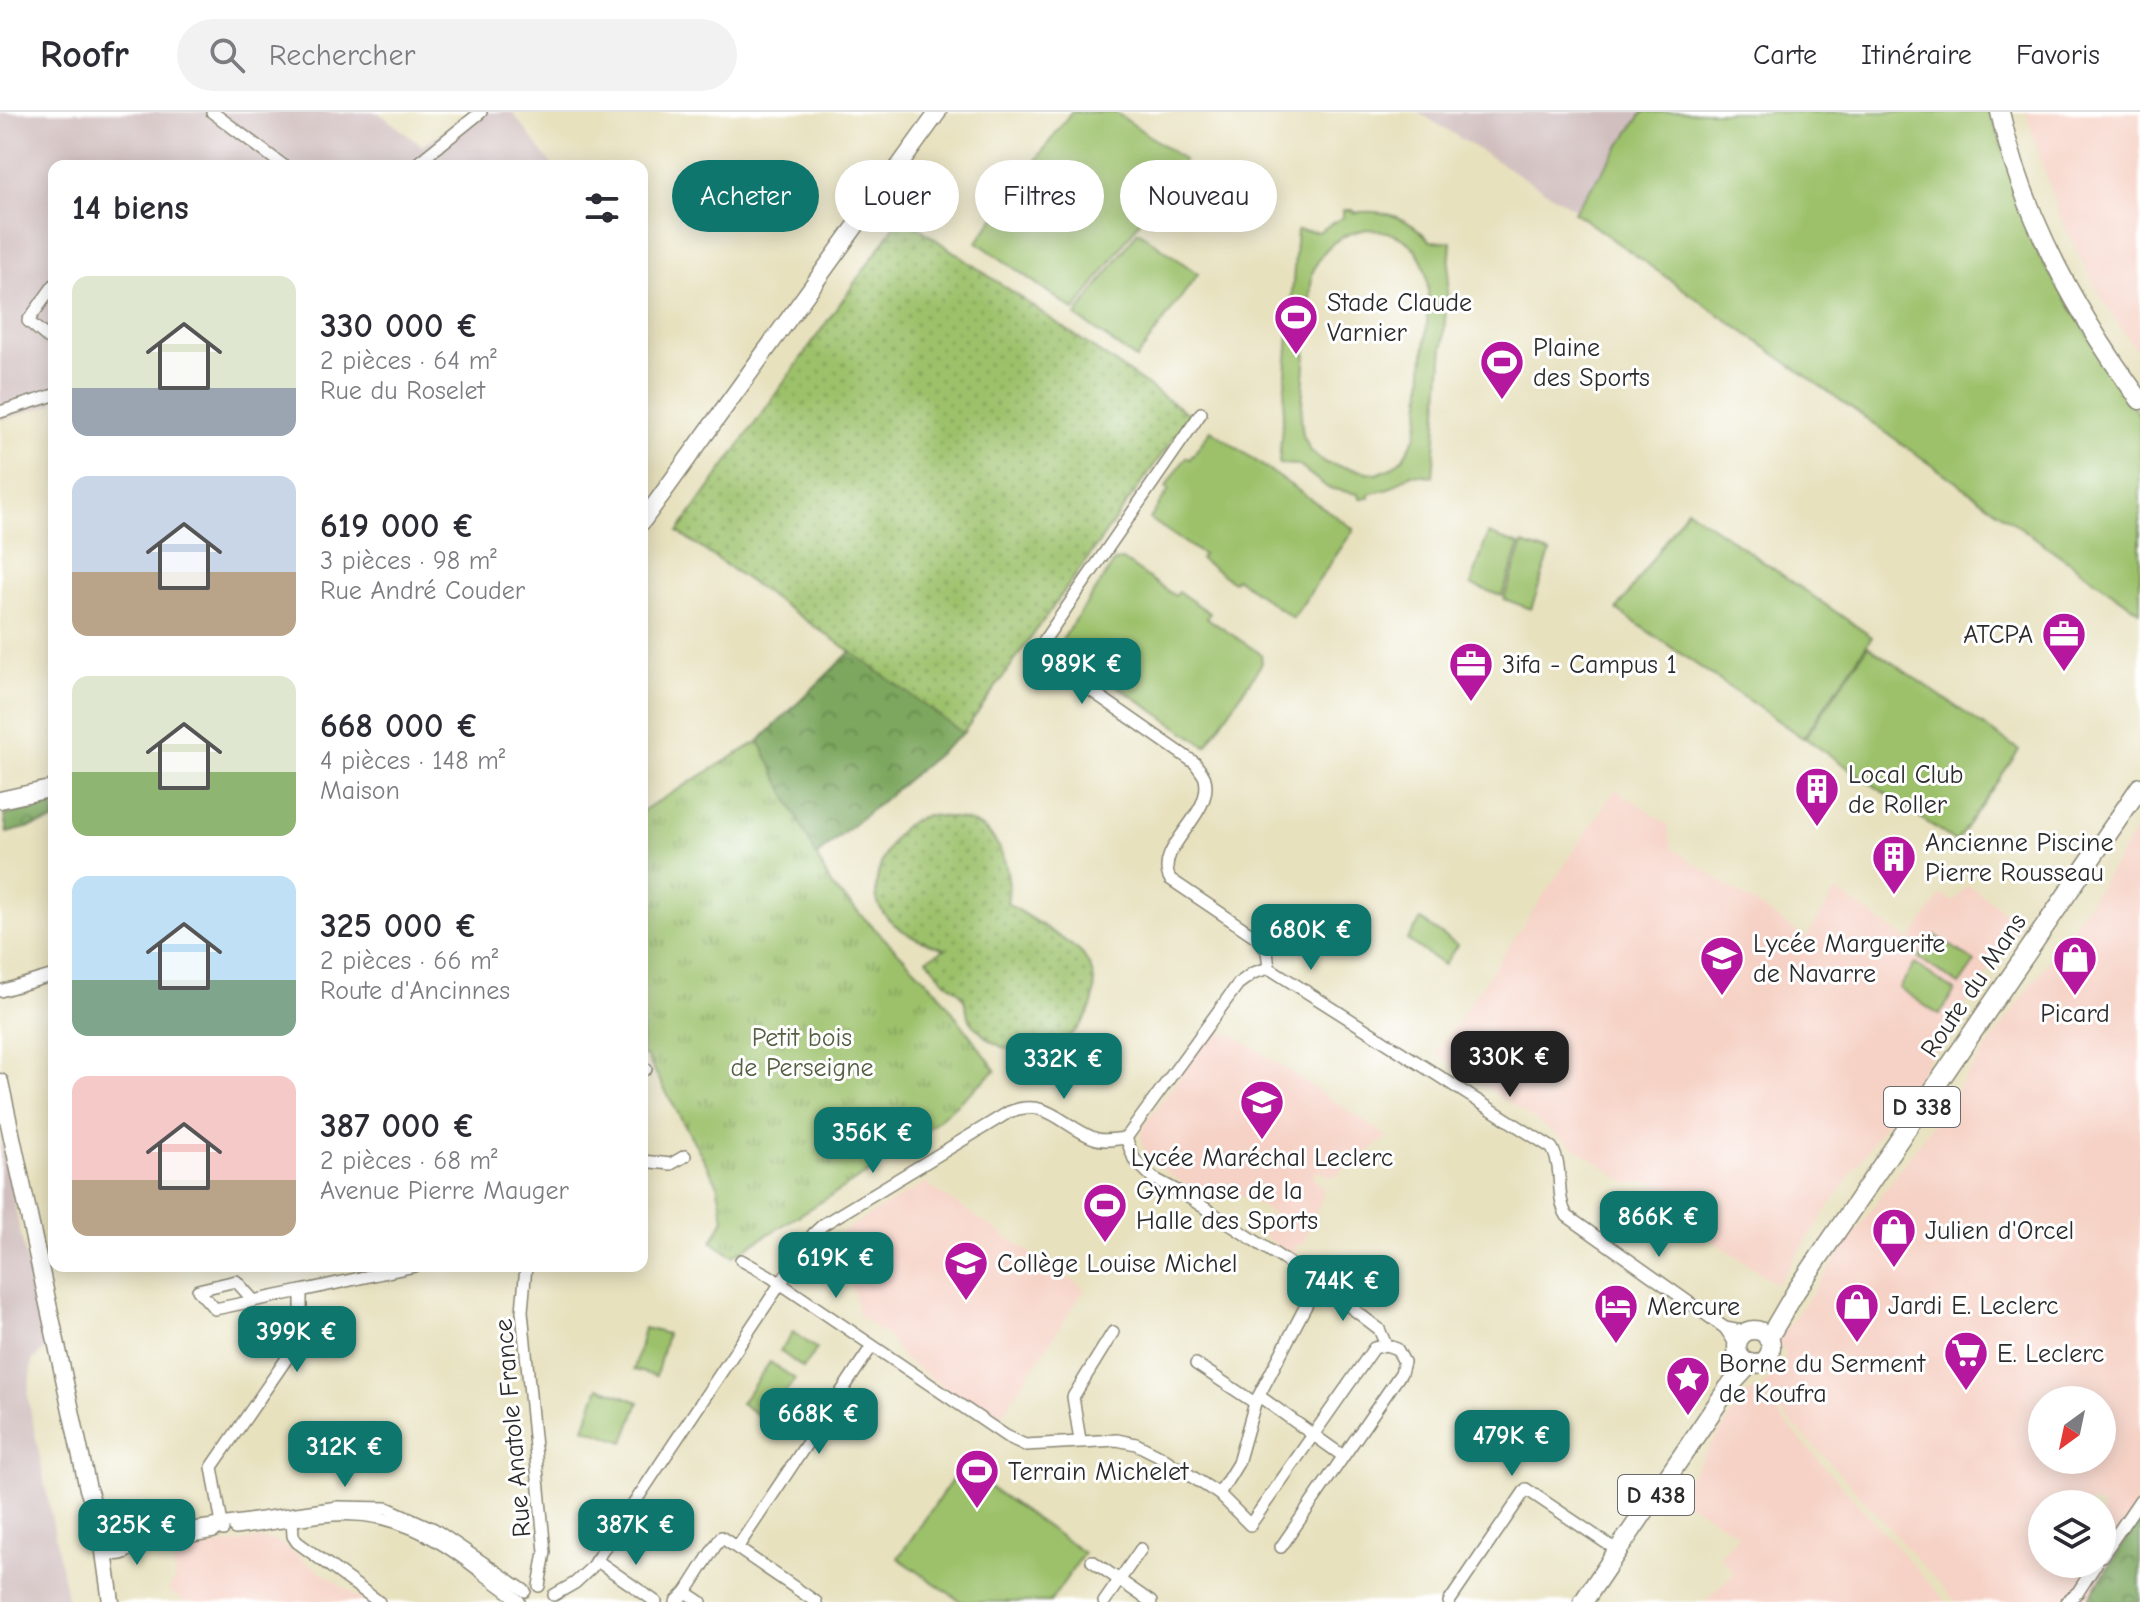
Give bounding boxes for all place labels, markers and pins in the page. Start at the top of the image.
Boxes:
place label: Stade Claude Varnier [1327,288,1472,348]
sports icon: Stade Claude Varnier [1272,293,1320,356]
place label: Plaine des Sports [1533,333,1650,393]
sports icon: Plaine des Sports [1478,338,1526,401]
office icon: ATCPA [2040,610,2088,673]
place label: ATCPA [1963,620,2033,650]
pin: 989K € [1017,638,1147,706]
office icon: 3ifa - Campus 1 [1447,640,1495,703]
place label: 3ifa - Campus 1 [1502,650,1677,680]
place label: Local Club de Roller [1848,760,1964,820]
building icon: Local Club de Roller [1793,765,1841,828]
place label: Ancienne Piscine Pierre Rousseau [1925,828,2113,888]
building icon: Ancienne Piscine Pierre Rousseau [1870,833,1918,896]
pin: 680K € [1246,904,1376,972]
place label: Lycée Marguerite de Navarre [1753,929,1945,989]
school or university icon: Lycée Marguerite de Navarre [1698,934,1746,997]
shop icon: Picard [2051,934,2099,997]
place label: Picard [2040,999,2110,1029]
pin: 330K € [1445,1031,1575,1099]
pin: 332K € [999,1033,1129,1101]
school or university icon: Lycée Maréchal Leclerc [1238,1078,1286,1141]
pin: 356K € [808,1107,938,1175]
place label: Lycée Maréchal Leclerc [1131,1143,1393,1173]
place label: Gymnase de la Halle des Sports [1136,1176,1318,1236]
sports icon: Gymnase de la Halle des Sports [1081,1181,1129,1244]
pin: 866K € [1594,1191,1724,1259]
shop icon: Julien d'Orcel [1870,1206,1918,1269]
place label: Julien d'Orcel [1925,1216,2074,1246]
pin: 619K € [771,1232,901,1300]
school or university icon: Collège Louise Michel [942,1239,990,1302]
place label: Collège Louise Michel [997,1249,1237,1279]
pin: 744K € [1278,1255,1408,1323]
shop icon: Jardi E. Leclerc [1833,1281,1881,1344]
hotel icon: Mercure [1592,1282,1640,1345]
place label: Jardi E. Leclerc [1888,1291,2058,1321]
place label: Mercure [1647,1292,1740,1322]
pin: 399K € [232,1306,362,1374]
supermarket icon: E. Leclerc [1942,1329,1990,1392]
place label: E. Leclerc [1997,1339,2104,1369]
place label: Borne du Serment de Koufra [1719,1349,1927,1409]
place icon: Borne du Serment de Koufra [1664,1354,1712,1417]
pin: 668K € [754,1388,884,1456]
pin: 479K € [1447,1410,1577,1478]
pin: 312K € [280,1421,410,1489]
sports icon: Terrain Michelet [953,1447,1001,1510]
place label: Terrain Michelet [1008,1457,1190,1487]
pin: 325K € [72,1499,202,1567]
pin: 387K € [571,1499,701,1567]

